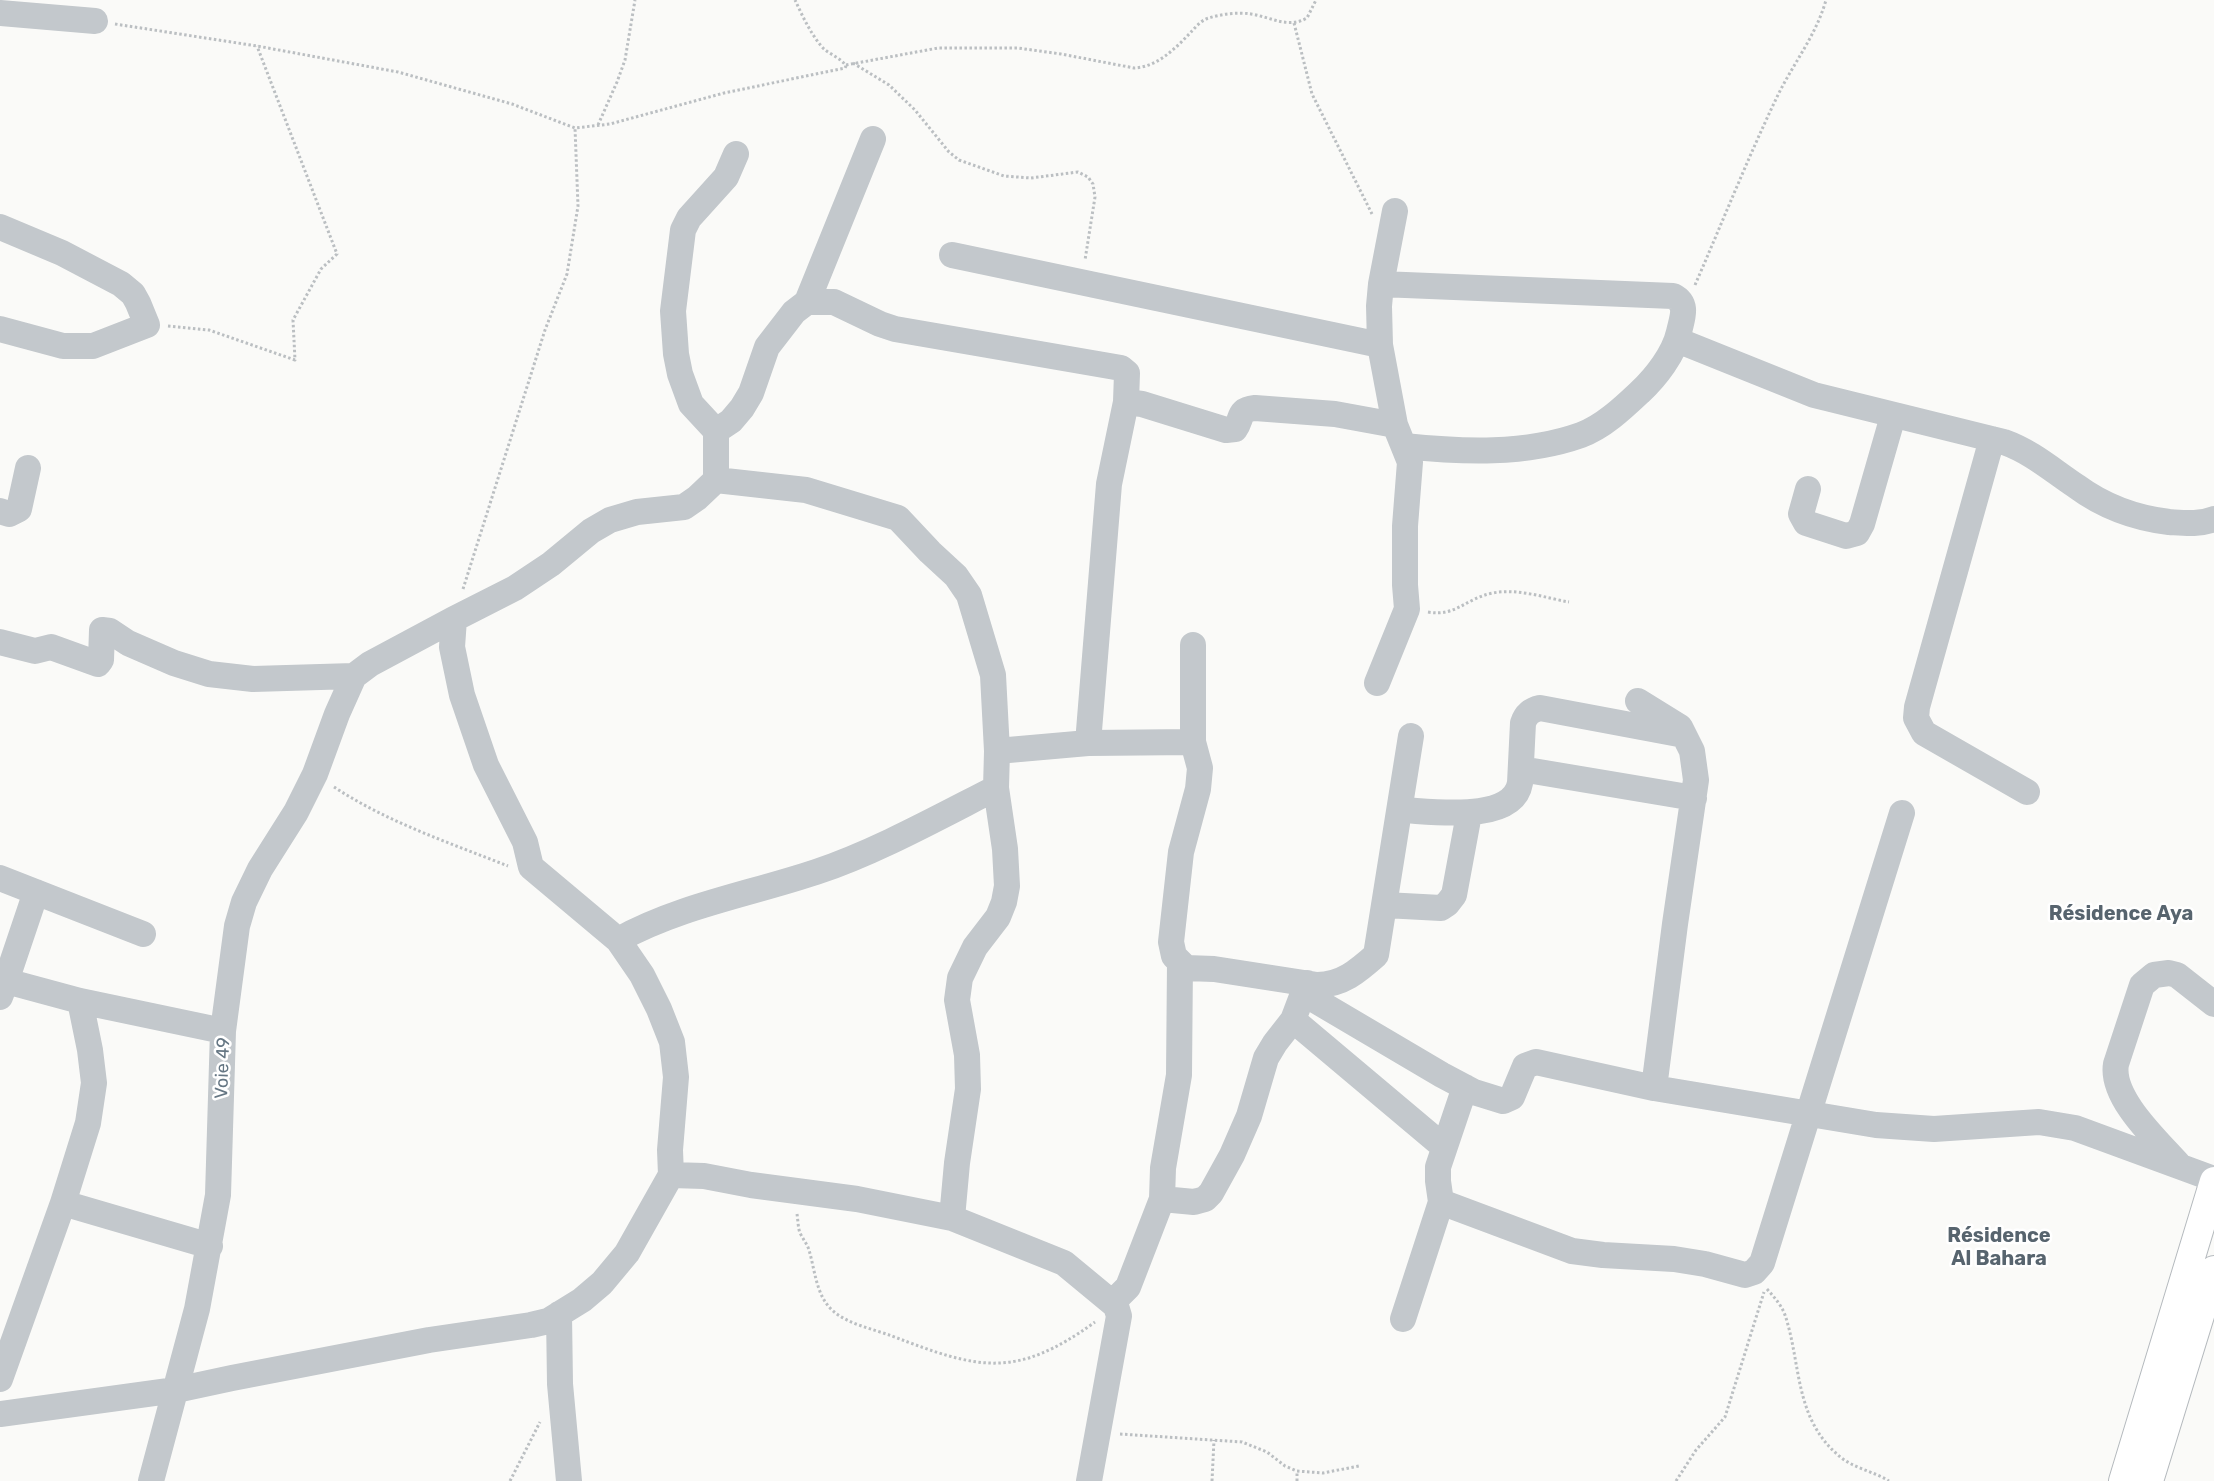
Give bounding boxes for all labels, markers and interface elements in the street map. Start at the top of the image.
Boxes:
district label: Résidence Aya [2049,902,2193,926]
street label: Voie 49 [211,1037,235,1099]
district label: Résidence Al Bahara [1947,1224,2051,1271]

